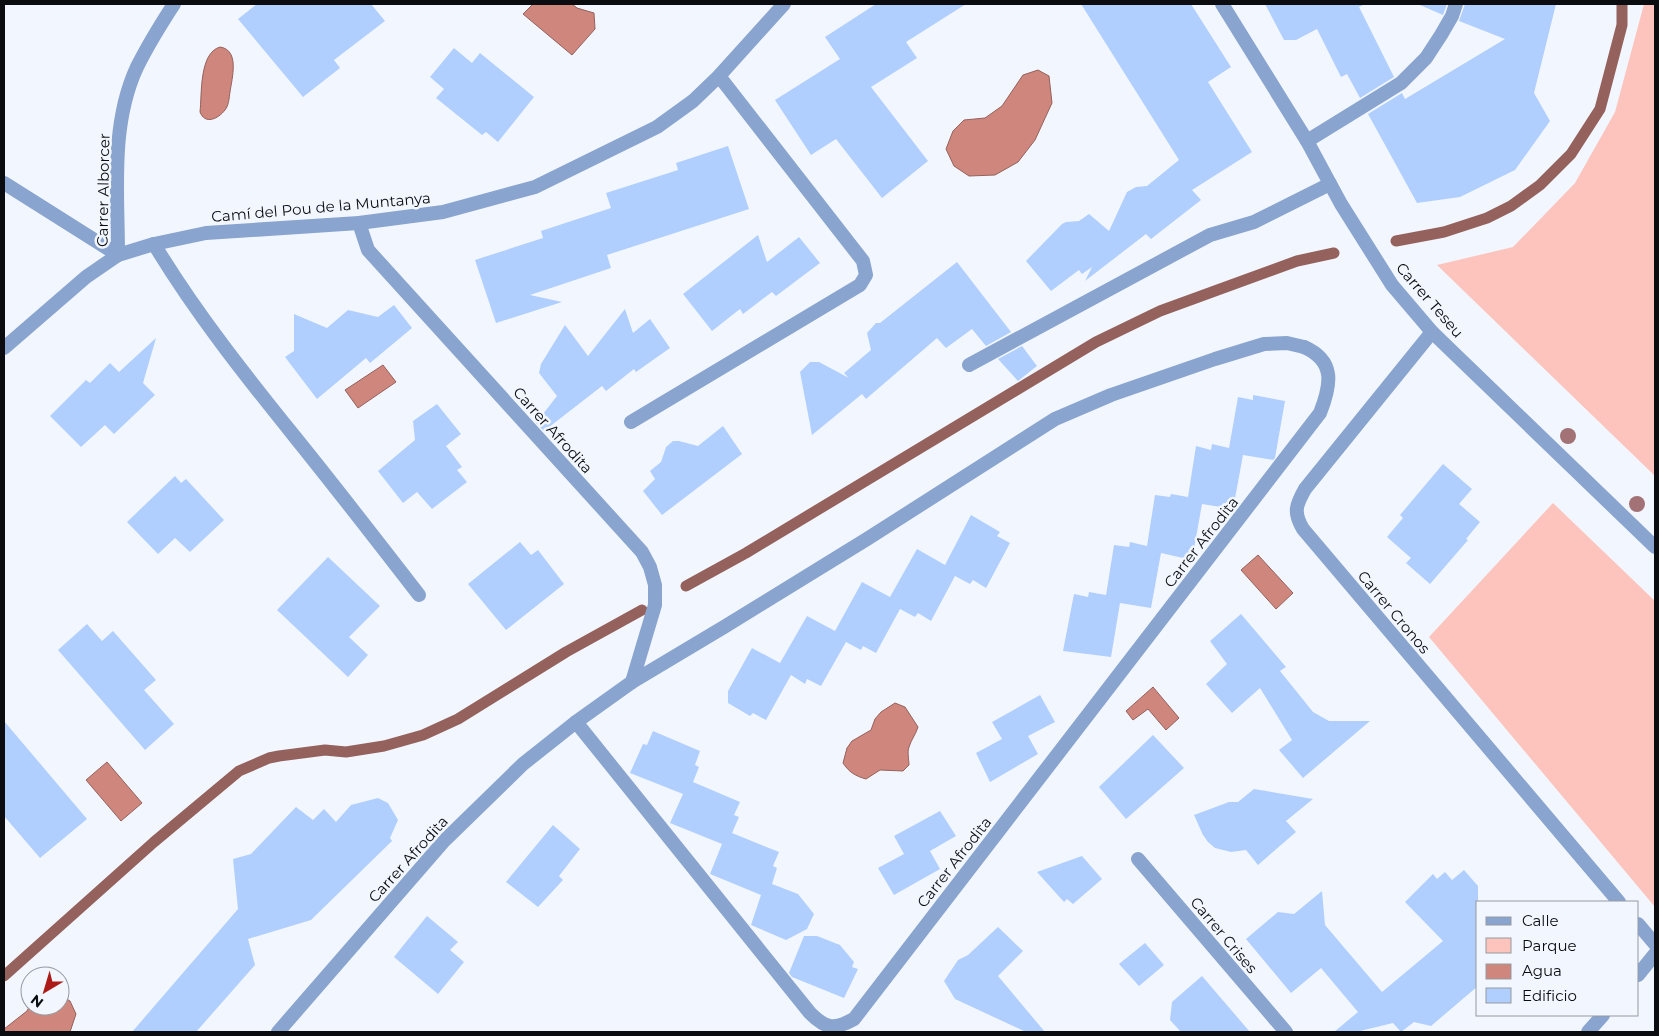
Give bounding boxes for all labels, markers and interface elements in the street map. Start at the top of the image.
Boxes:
street label: Carrer Alborcer [93,133,113,247]
street label: Camí del Pou de la Muntanya [211,188,431,226]
street label: Carrer Teseu [1392,259,1468,341]
street label: Carrer Afrodita [509,383,597,477]
street label: Carrer Afrodita [1160,493,1242,591]
street label: Carrer Cronos [1354,567,1434,657]
street label: Carrer Afrodita [364,812,452,906]
street label: Carrer Afrodita [913,813,995,911]
street label: Carrer Crises [1186,893,1262,977]
legend [1476,901,1639,1016]
text: Calle [1522,911,1559,930]
text: Parque [1522,936,1577,955]
text: Agua [1522,961,1562,980]
north arrow [20,966,70,1016]
text: Edificio [1522,986,1577,1005]
text: N [27,991,47,1012]

